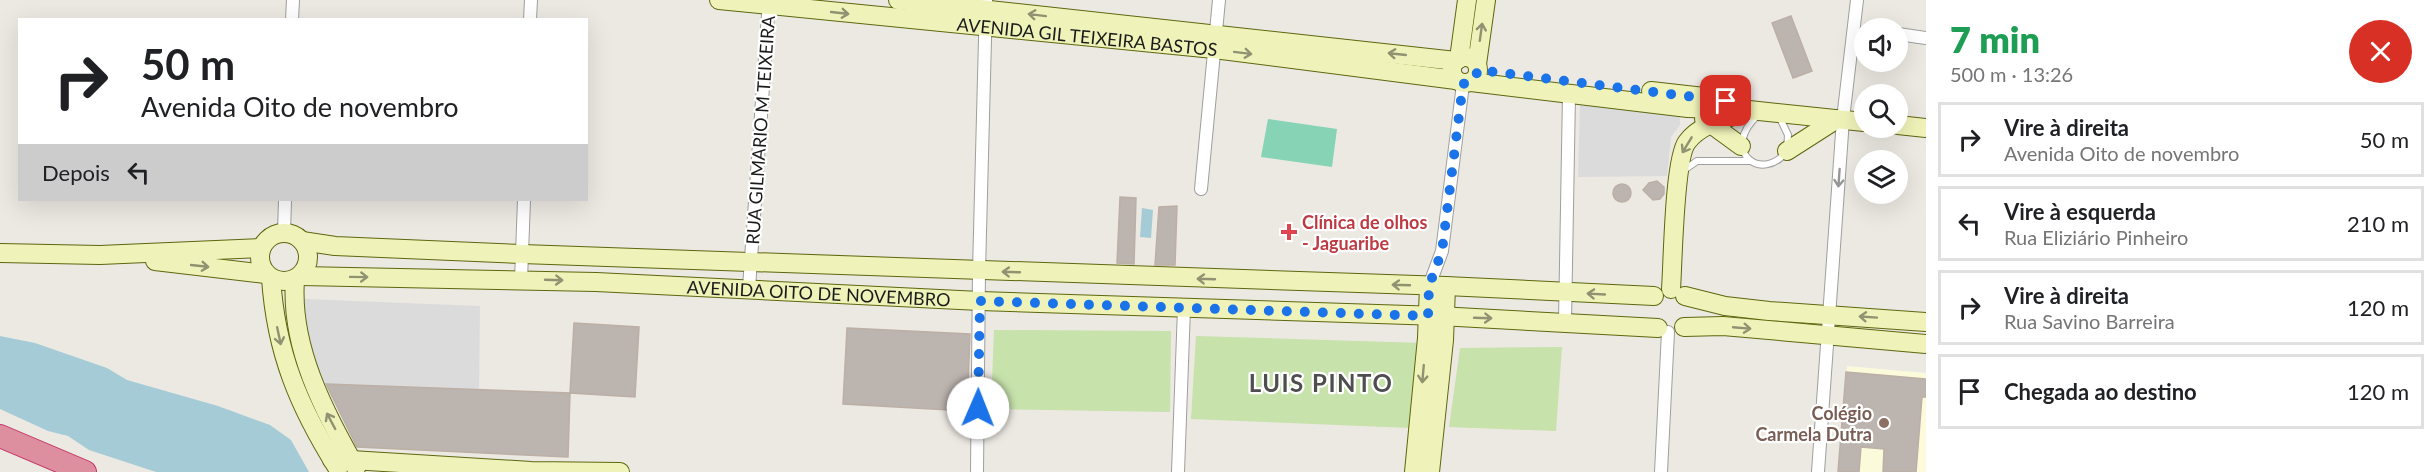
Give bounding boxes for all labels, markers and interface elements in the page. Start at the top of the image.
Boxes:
one-way arrow [830,8,850,19]
one-way arrow [1027,9,1047,20]
street label: AVENIDA GIL TEIXEIRA BASTOS [956,13,1218,60]
street label: RUA GILMARIO M TEIXEIRA [741,14,779,245]
text: 7 min [1950,17,2040,61]
map controls [1854,18,1908,204]
button: sound [1854,18,1908,72]
button: close [2349,20,2412,83]
one-way arrow [1476,23,1487,43]
text: 50 m [141,39,235,89]
icon: right [42,42,120,120]
one-way arrow [1233,48,1253,59]
one-way arrow [1388,49,1408,60]
text: 500 m · 13:26 [1950,62,2073,86]
pin [1700,75,1751,126]
icon: arrive [1709,84,1742,117]
button: search [1854,84,1908,138]
text: Avenida Oito de novembro [141,90,459,123]
text: Vire à direita [2004,114,2129,141]
icon: right [1953,123,1986,156]
text: 50 m [2360,126,2409,153]
one-way arrow [1681,136,1693,153]
text: Avenida Oito de novembro [2004,141,2239,165]
button: layers [1854,150,1908,204]
icon: left [122,156,155,189]
text: Depois [42,159,110,186]
one-way arrow [1833,167,1844,187]
text: Vire à esquerda [2004,198,2156,225]
icon: left [1953,207,1986,240]
text: 210 m [2347,210,2409,237]
place label: Clínica de olhos - Jaguaribe [1302,211,1427,254]
marker: Clínica de olhos - Jaguaribe [1280,223,1298,241]
text: Rua Eliziário Pinheiro [2004,225,2188,249]
one-way arrow [189,261,209,272]
one-way arrow [1002,266,1022,277]
one-way arrow [349,271,369,282]
one-way arrow [1197,273,1217,284]
one-way arrow [544,275,564,286]
street label: AVENIDA OITO DE NOVEMBRO [686,276,951,311]
one-way arrow [1392,279,1412,291]
text: Vire à direita [2004,282,2129,309]
one-way arrow [1586,288,1606,299]
icon: right [1953,291,1986,324]
text: 120 m [2347,294,2409,321]
text: Rua Savino Barreira [2004,309,2175,333]
one-way arrow [1858,311,1878,322]
one-way arrow [1473,312,1493,323]
one-way arrow [1732,323,1752,334]
one-way arrow [273,327,285,346]
one-way arrow [1417,364,1428,384]
district label: LUIS PINTO [1249,368,1393,397]
icon: arrive [1953,375,1986,408]
position arrow [946,376,1010,440]
text: Chegada ao destino [2004,378,2197,405]
text: 120 m [2347,378,2409,405]
place label: Colégio Carmela Dutra [1755,402,1872,445]
one-way arrow [324,412,336,430]
marker: Colégio Carmela Dutra [1877,416,1891,430]

